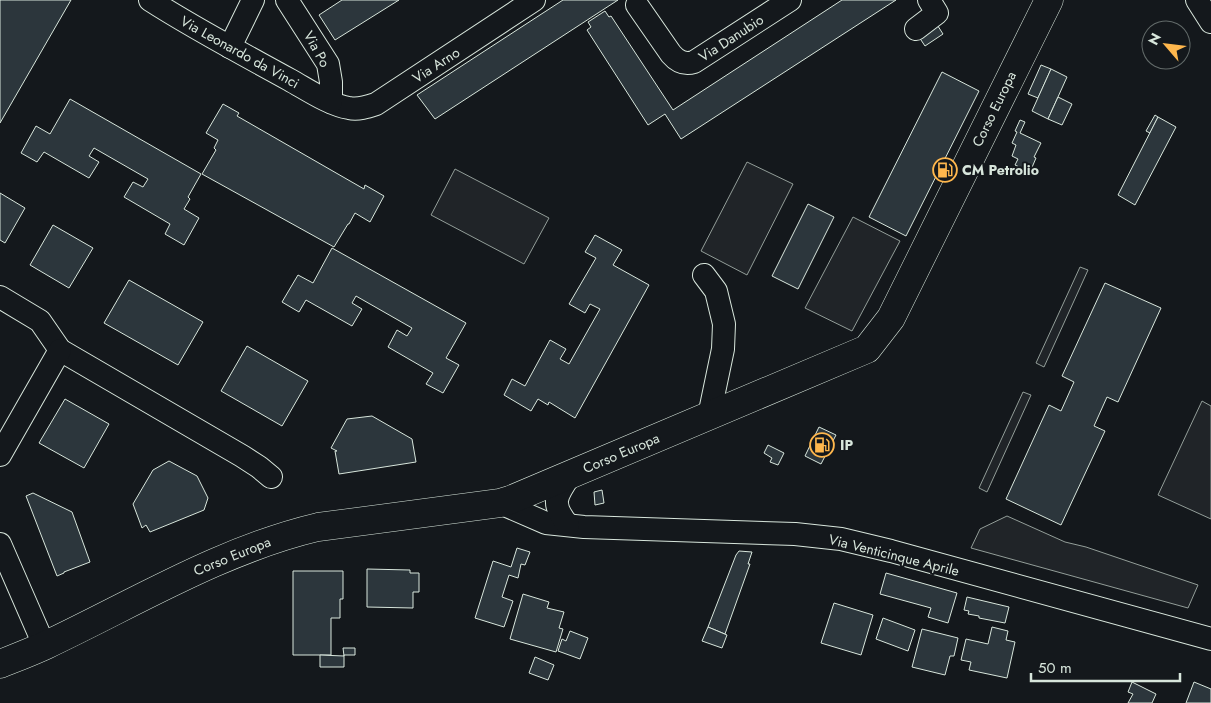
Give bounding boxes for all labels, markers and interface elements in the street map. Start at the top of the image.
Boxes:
street label: Via Danubio [695,9,768,67]
street label: Via Leonardo da Vinci [177,11,303,93]
north arrow [1141,20,1191,70]
street label: Via Po [299,27,335,71]
text: N [1143,29,1166,49]
street label: Via Arno [408,42,464,88]
street label: Corso Europa [967,68,1021,150]
fuel station icon: CM Petrolio [932,157,958,183]
place label: CM Petrolio [962,160,1039,180]
street label: Corso Europa [580,428,662,478]
fuel station icon: IP [809,432,835,458]
place label: IP [840,435,853,455]
street label: Via Venticinque Aprile [827,529,961,581]
street label: Corso Europa [190,531,274,581]
scale bar [1031,650,1180,682]
text: 50 m [1038,657,1072,679]

